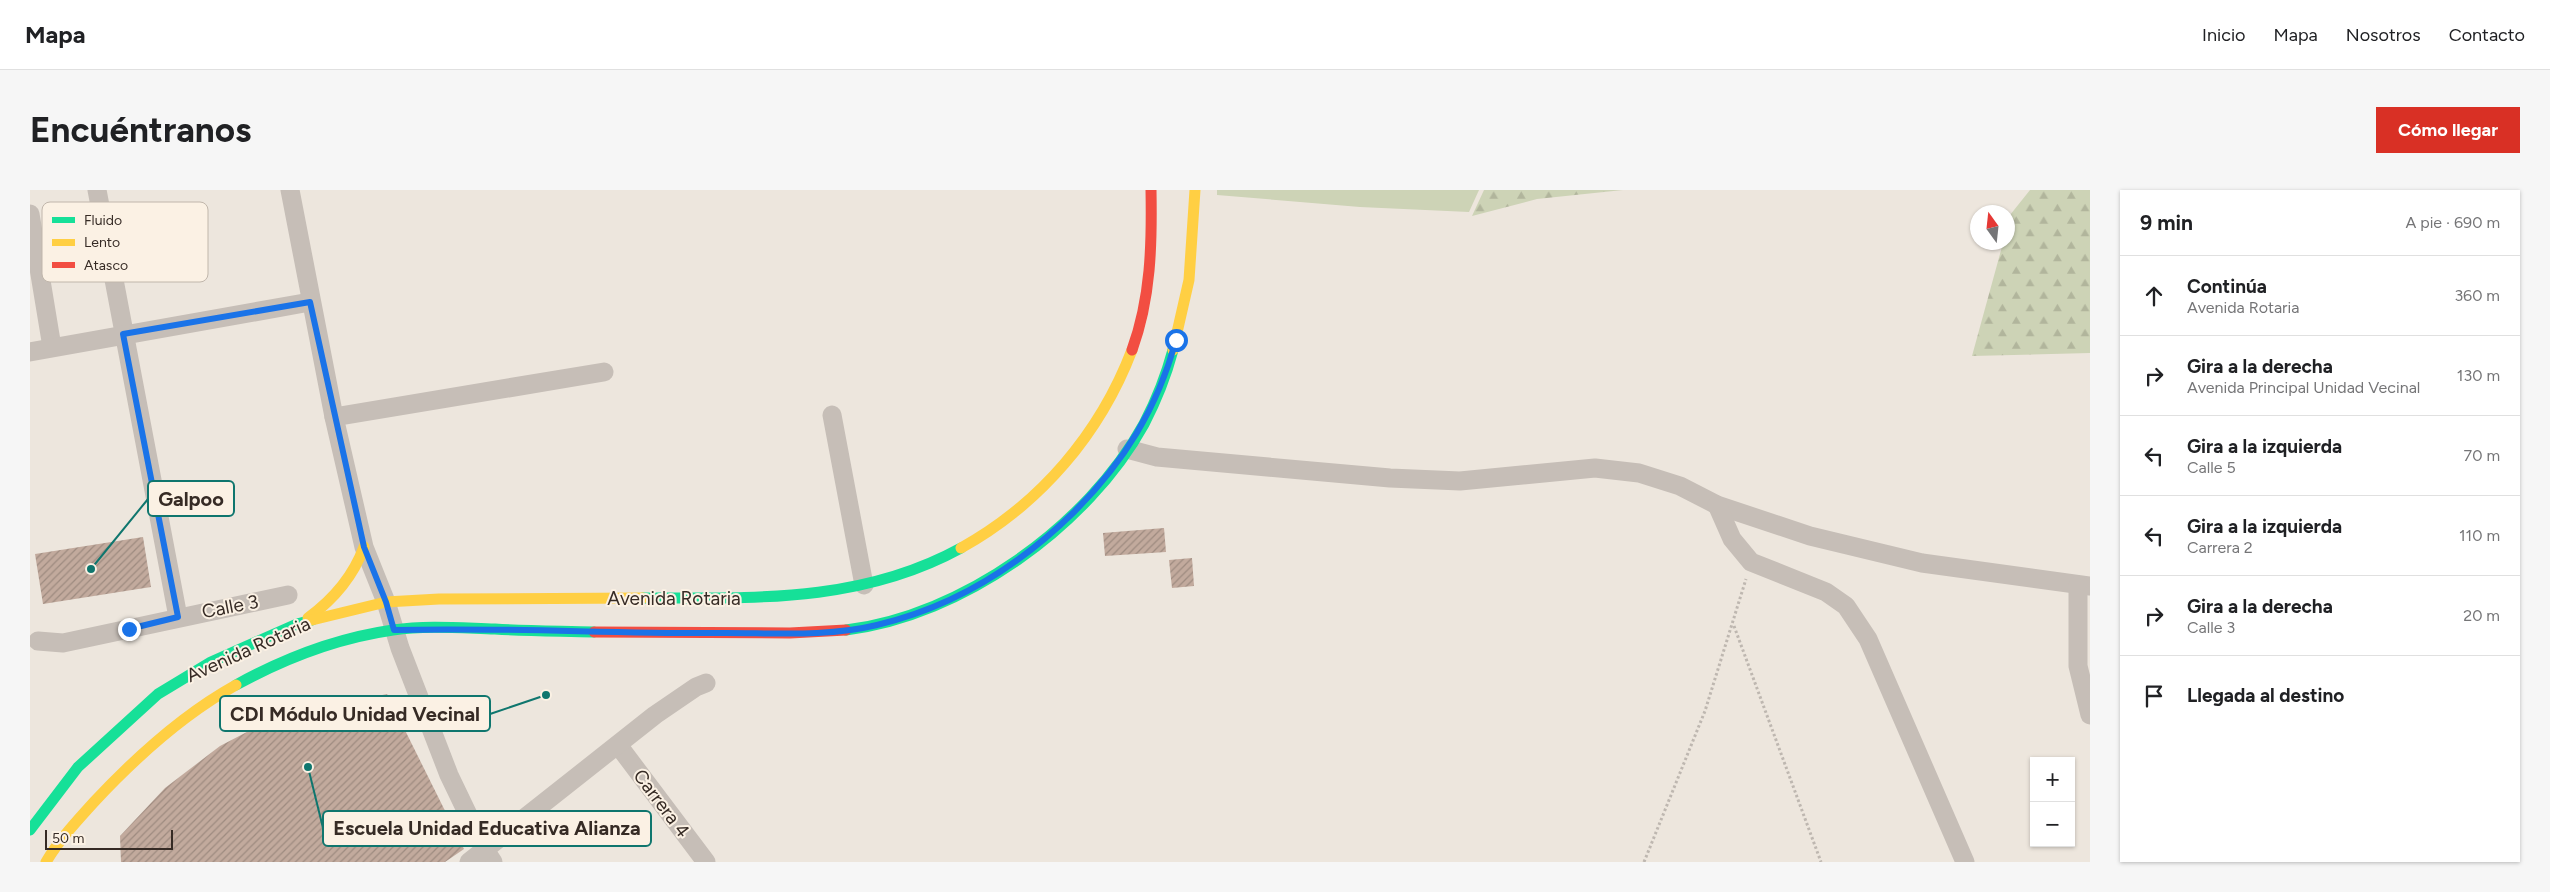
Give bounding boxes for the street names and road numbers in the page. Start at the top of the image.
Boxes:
street label: Avenida Rotaria [607,587,741,610]
street label: Calle 3 [200,590,260,623]
street label: Avenida Rotaria [183,612,314,687]
street label: Carrera 4 [629,765,695,842]

